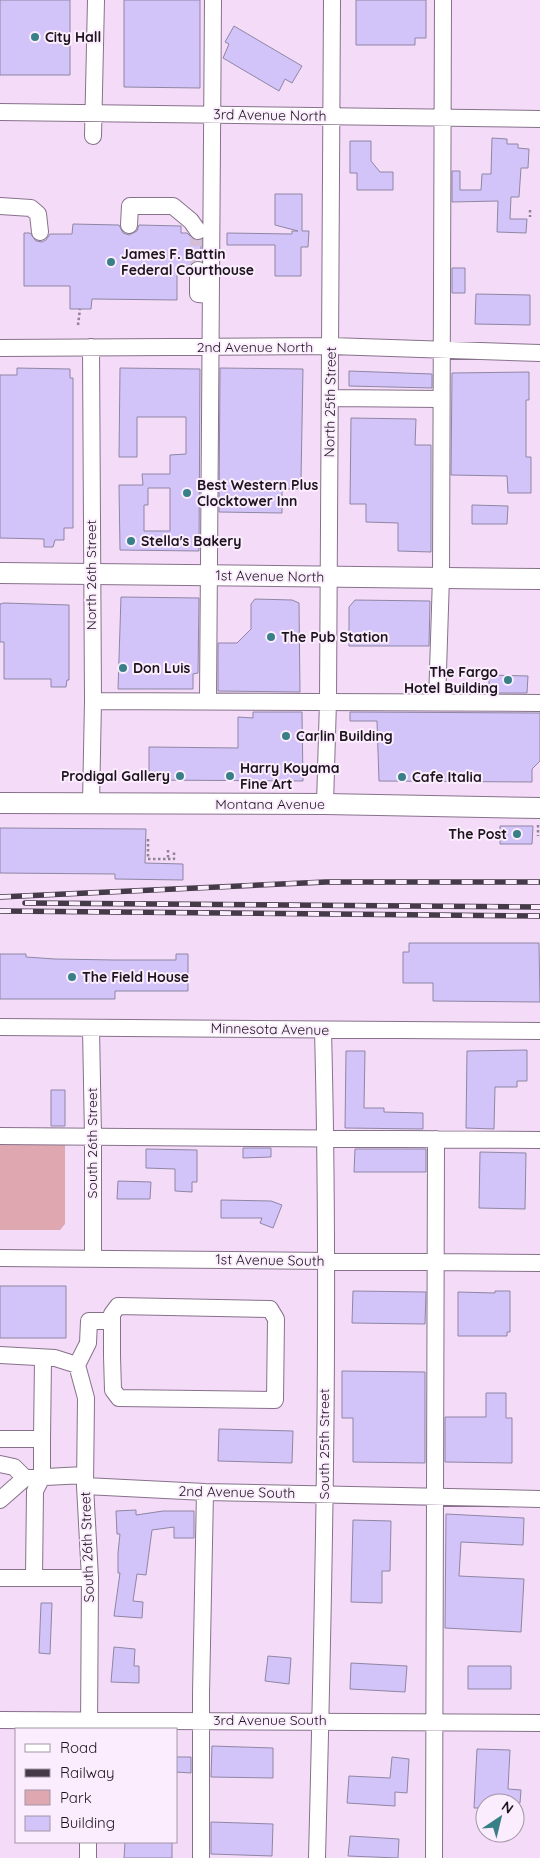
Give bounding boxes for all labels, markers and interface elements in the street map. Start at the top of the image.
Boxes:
place label: City Hall [45,28,101,46]
marker: City Hall [29,31,41,43]
street label: 3rd Avenue North [213,105,327,125]
place label: James F. Battin Federal Courthouse [121,245,254,279]
marker: James F. Battin Federal Courthouse [105,256,117,268]
street label: 2nd Avenue North [197,338,313,356]
street label: North 25th Street [320,346,340,458]
place label: Best Western Plus Clocktower Inn [197,476,318,510]
marker: Best Western Plus Clocktower Inn [181,487,193,499]
street label: North 26th Street [82,519,100,630]
place label: Stella's Bakery [141,532,241,550]
marker: Stella's Bakery [125,535,137,547]
street label: 1st Avenue North [215,566,325,586]
place label: The Pub Station [281,628,388,646]
marker: The Pub Station [265,631,277,643]
place label: Don Luis [133,659,191,677]
marker: Don Luis [117,662,129,674]
place label: The Fargo Hotel Building [404,663,498,697]
marker: The Fargo Hotel Building [502,674,514,686]
place label: Carlin Building [296,727,393,745]
marker: Carlin Building [280,730,292,742]
place label: Harry Koyama Fine Art [240,759,339,793]
place label: Prodigal Gallery [61,767,170,785]
place label: Cafe Italia [412,768,482,786]
marker: Prodigal Gallery [174,770,186,782]
marker: Harry Koyama Fine Art [224,770,236,782]
marker: Cafe Italia [396,771,408,783]
street label: Montana Avenue [215,795,325,813]
place label: The Post [448,825,507,843]
marker: The Post [511,828,523,840]
place label: The Field House [82,968,189,986]
marker: The Field House [66,971,78,983]
street label: Minnesota Avenue [211,1019,330,1039]
street label: South 26th Street [83,1087,101,1198]
street label: 1st Avenue South [215,1250,325,1270]
street label: South 25th Street [315,1388,333,1499]
street label: 2nd Avenue South [178,1482,296,1502]
street label: South 26th Street [76,1491,98,1603]
street label: 3rd Avenue South [213,1711,327,1729]
legend [15,1728,178,1843]
text: Road [60,1738,97,1757]
text: Railway [60,1763,115,1782]
text: Park [60,1788,92,1807]
north arrow [475,1793,525,1843]
text: N [498,1797,517,1818]
text: Building [60,1813,115,1832]

